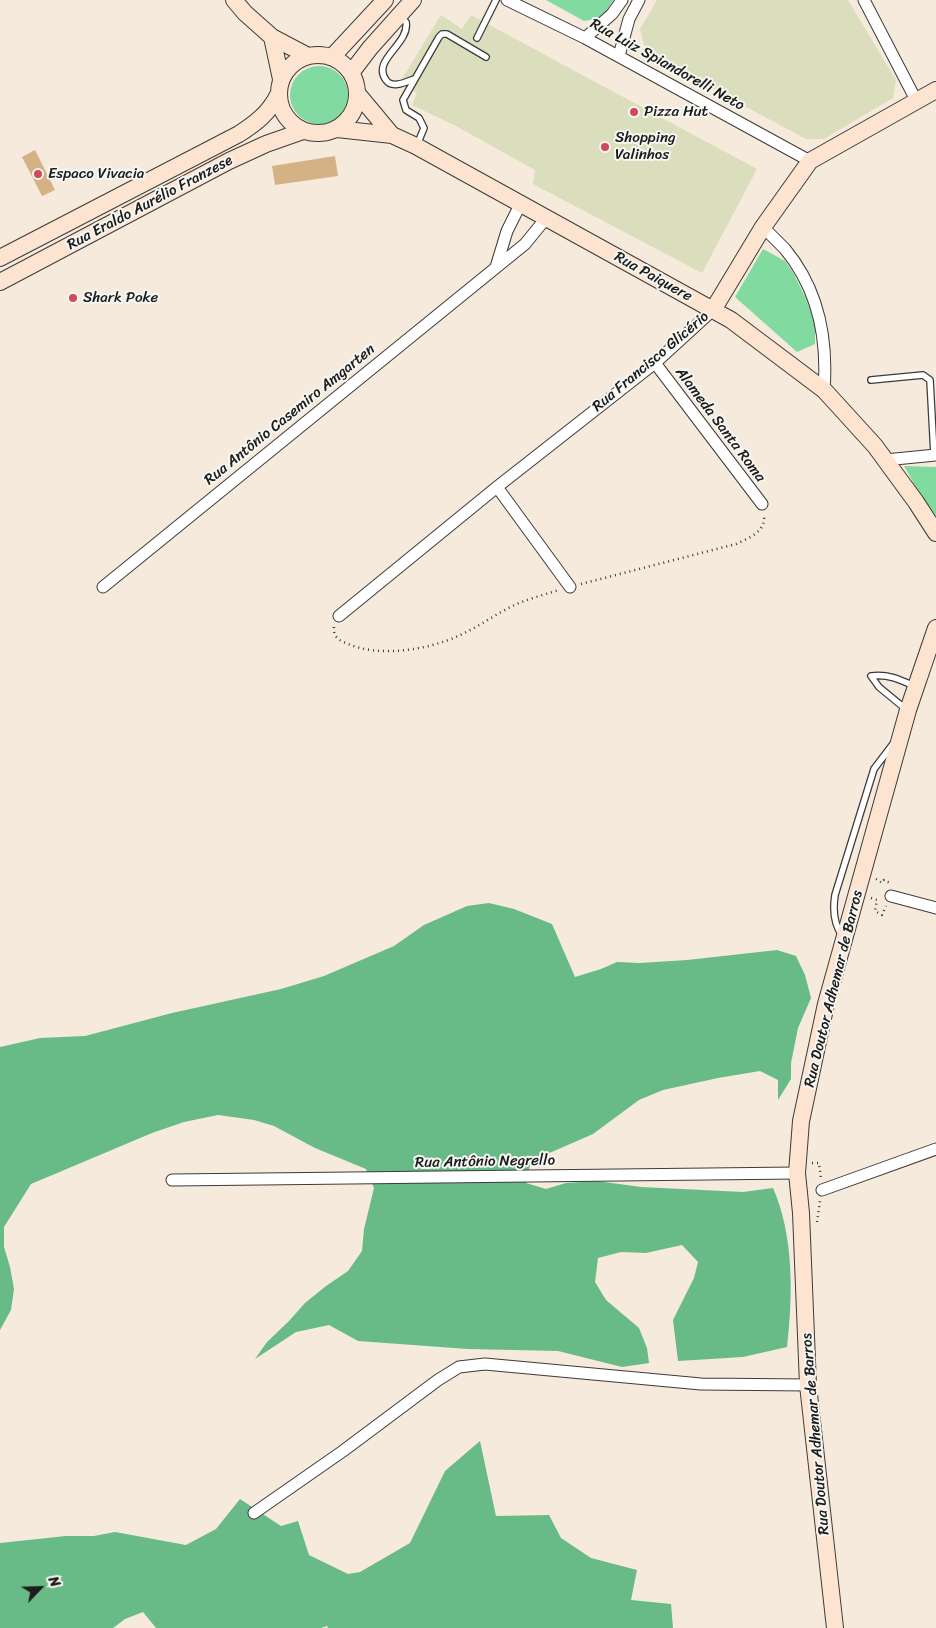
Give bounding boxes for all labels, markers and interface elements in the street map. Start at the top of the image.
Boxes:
street label: Rua Luiz Spiandorelli Neto [587,15,747,115]
place label: Pizza Hut [644,103,708,121]
marker: Pizza Hut [628,106,640,118]
place label: Shopping Valinhos [615,129,676,164]
marker: Shopping Valinhos [599,141,611,153]
street label: Rua Eraldo Aurélio Franzese [64,152,236,254]
place label: Espaco Vivacia [48,165,144,183]
marker: Espaco Vivacia [32,168,44,180]
street label: Rua Paiquere [611,248,695,306]
place label: Shark Poke [83,289,158,307]
marker: Shark Poke [67,292,79,304]
street label: Rua Francisco Glicério [589,308,713,416]
street label: Rua Antônio Casemiro Amgarten [201,341,379,489]
street label: Alameda Santa Roma [671,364,769,486]
street label: Rua Doutor Adhemar de Barros [801,889,867,1089]
street label: Rua Antônio Negrello [415,1152,555,1172]
street label: Rua Doutor Adhemar de Barros [798,1332,834,1536]
north arrow [15,1563,65,1613]
text: N [41,1572,68,1591]

